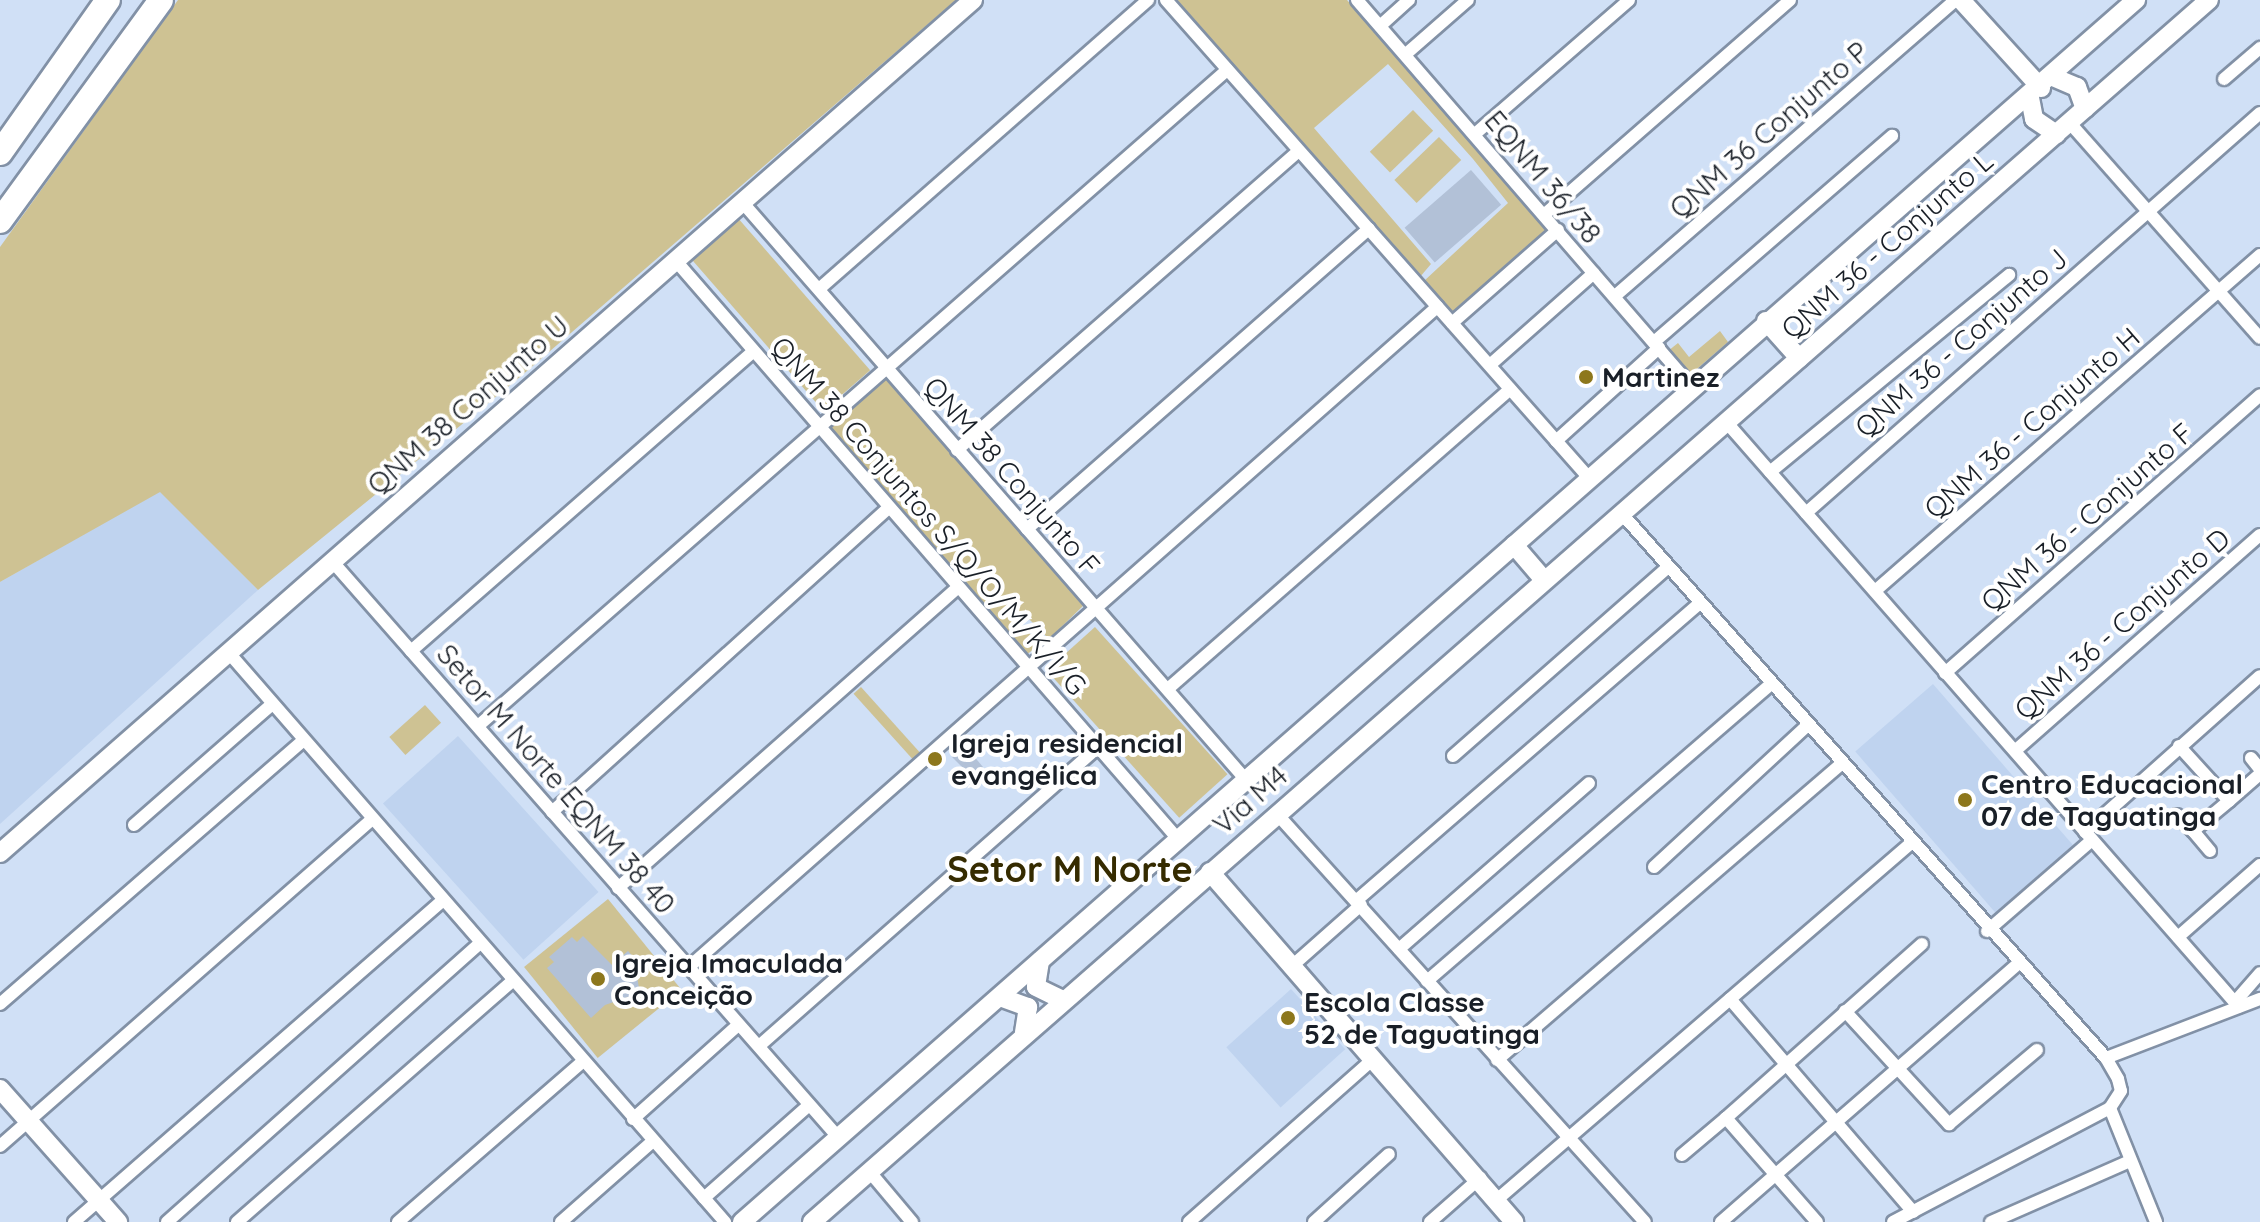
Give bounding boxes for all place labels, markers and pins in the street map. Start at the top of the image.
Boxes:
place label: Martinez [1602,360,1719,394]
marker: Martinez [1577,368,1595,386]
place label: Igreja residencial evangélica [951,726,1183,792]
marker: Igreja residencial evangélica [926,750,944,768]
place label: Centro Educacional 07 de Taguatinga [1981,767,2243,833]
marker: Centro Educacional 07 de Taguatinga [1956,791,1974,809]
place label: Igreja Imaculada Conceição [614,946,843,1012]
marker: Igreja Imaculada Conceição [589,970,607,988]
place label: Escola Classe 52 de Taguatinga [1304,985,1540,1051]
marker: Escola Classe 52 de Taguatinga [1279,1009,1297,1027]

